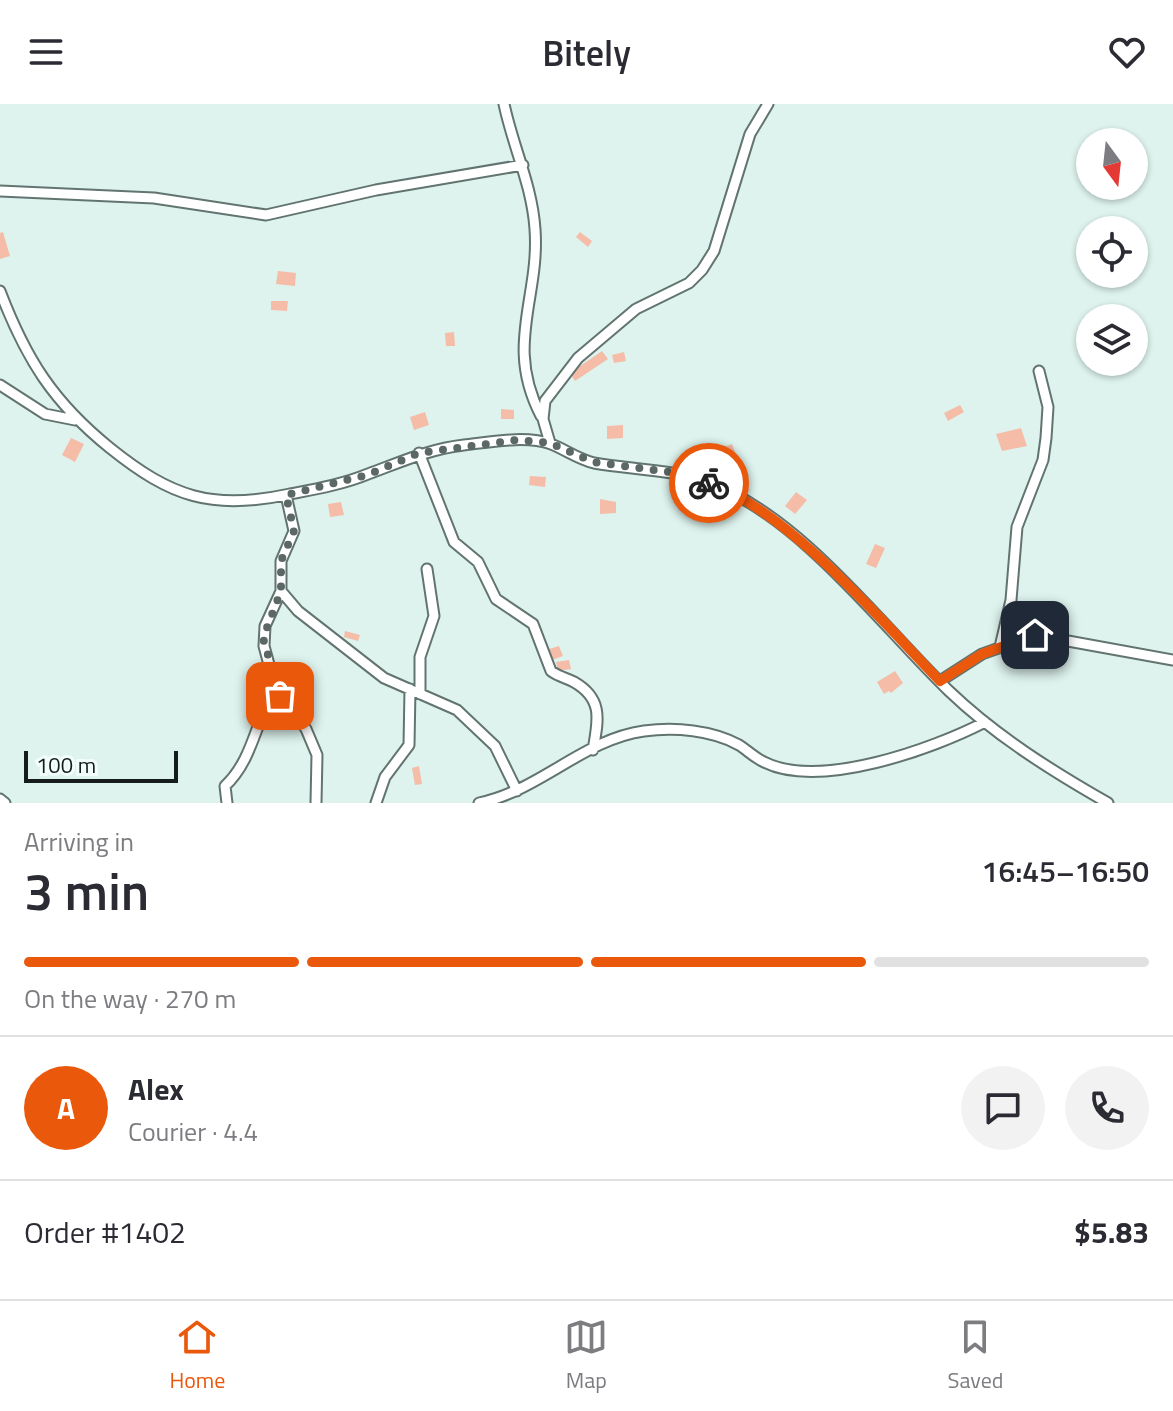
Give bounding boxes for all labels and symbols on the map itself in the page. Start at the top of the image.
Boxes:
north arrow [1076,128,1148,200]
courier [669,443,749,523]
pin [1001,601,1069,669]
pin [246,662,314,730]
scale bar [24,747,178,783]

